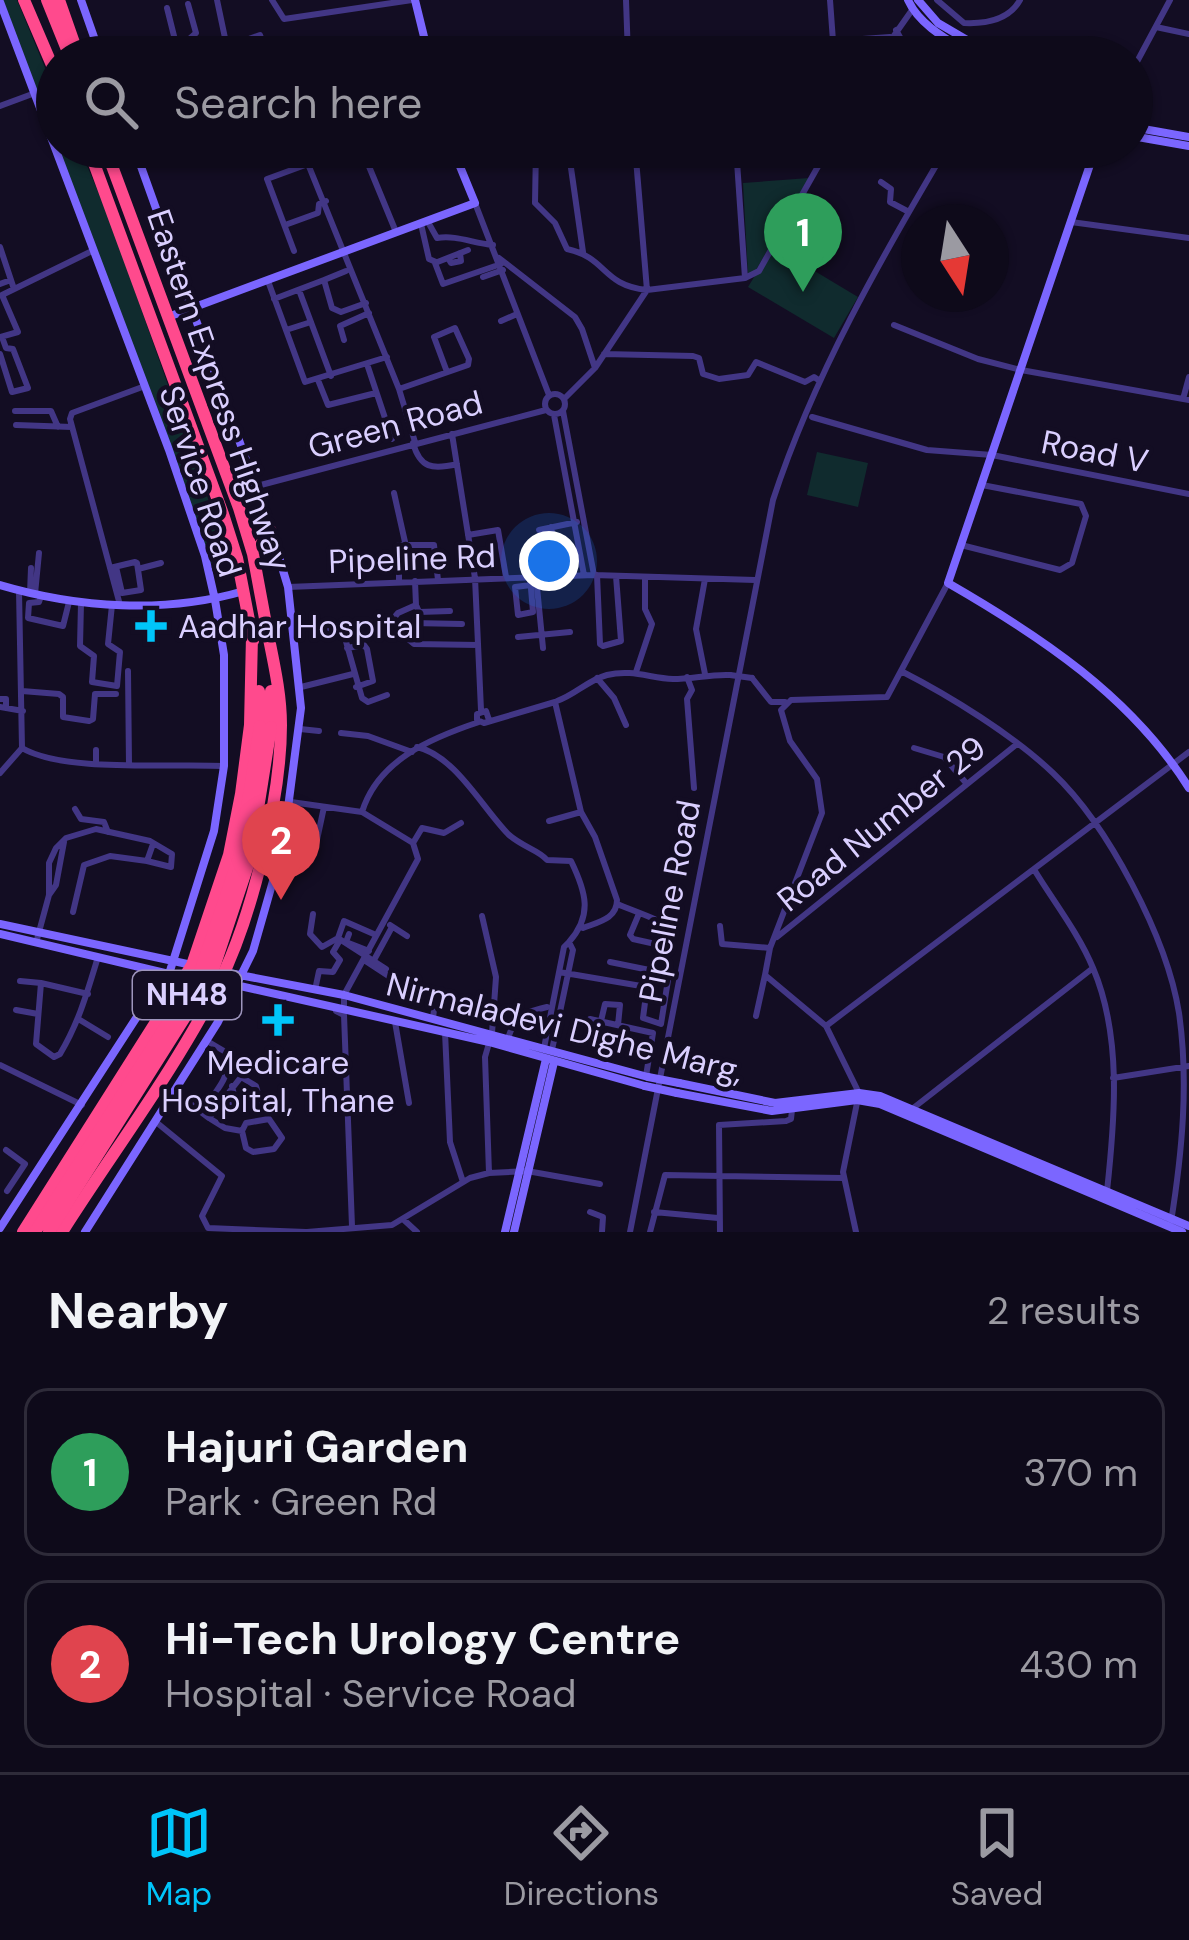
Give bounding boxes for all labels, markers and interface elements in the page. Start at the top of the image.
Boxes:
search box [36,36,1153,168]
icon: search [78,69,144,135]
text: Search here [174,73,422,132]
pin: 1 [764,193,842,292]
street label: Eastern Express Highway [137,204,302,577]
north arrow [901,204,1009,312]
street label: Service Road [149,380,252,582]
street label: Green Road [303,381,487,468]
street label: Road V [1038,420,1152,483]
your location [519,531,579,591]
street label: Pipeline Rd [328,534,496,583]
place label: Aadhar Hospital [178,605,421,648]
marker: Aadhar Hospital [135,610,167,642]
street label: Road Number 29 [768,726,995,921]
street label: Pipeline Road [629,796,710,1006]
pin: 2 [242,801,320,900]
street label: Nirmaladevi Dighe Marg, [382,962,748,1093]
road number: NH48 [133,971,241,1019]
marker: Medicare Hospital, Thane [262,1004,294,1036]
place label: Medicare Hospital, Thane [161,1041,395,1122]
text: Nearby [48,1277,229,1344]
text: 2 results [987,1285,1141,1336]
text: Hajuri Garden [165,1417,469,1476]
text: 1 [83,1447,97,1498]
text: 370 m [1024,1447,1138,1498]
text: Park · Green Rd [165,1476,437,1527]
text: Hi-Tech Urology Centre [165,1609,680,1668]
text: 2 [79,1639,101,1690]
text: 430 m [1019,1639,1138,1690]
text: Hospital · Service Road [165,1668,576,1719]
tab: Map [146,1800,212,1915]
tab: Directions [504,1800,659,1915]
tab: Saved [951,1800,1043,1915]

